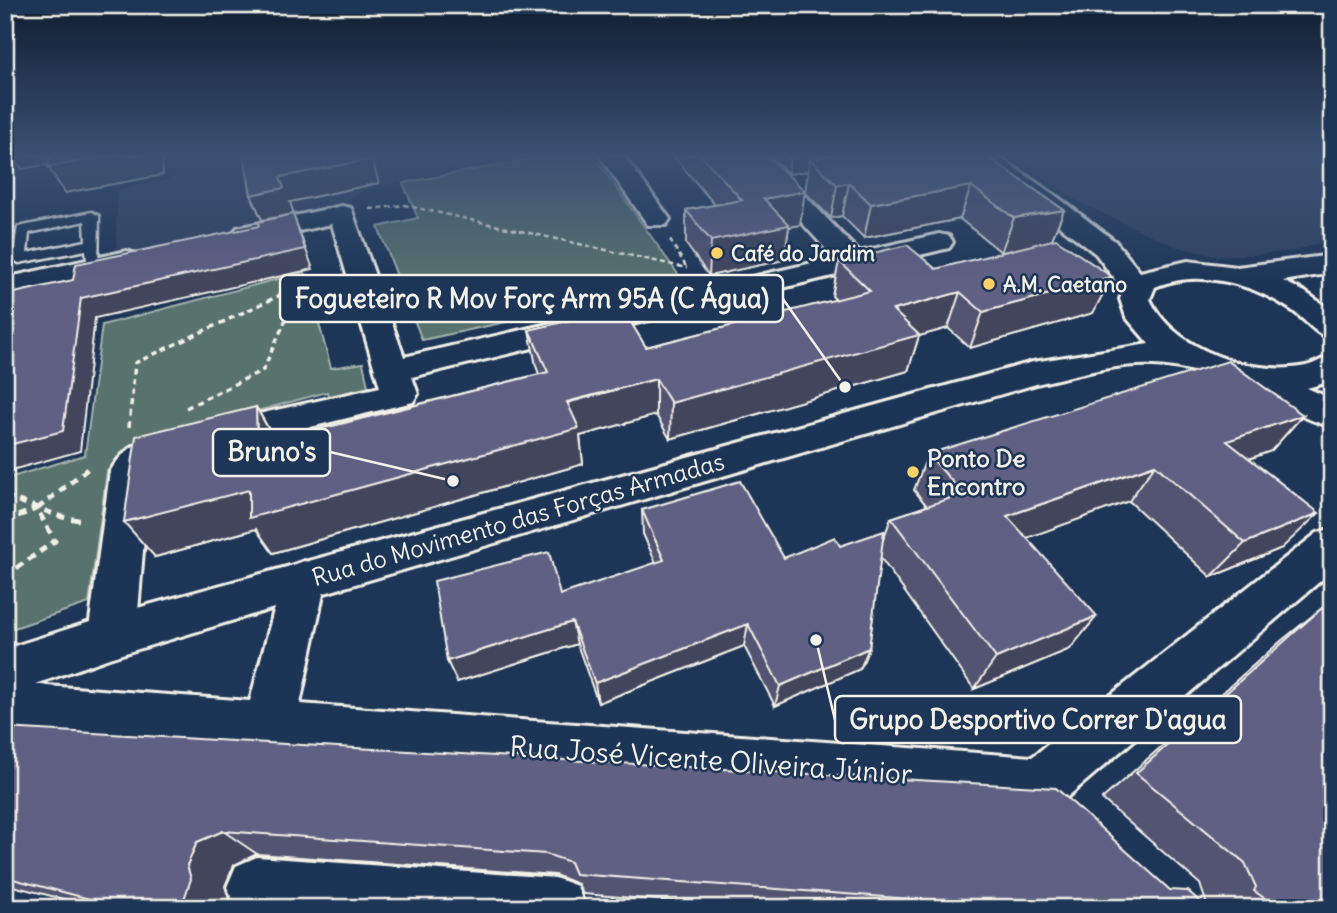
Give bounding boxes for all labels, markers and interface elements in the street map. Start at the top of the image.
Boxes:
place label: Café do Jardim [731,240,875,267]
marker: Café do Jardim [709,245,725,261]
place label: A.M. Caetano [1003,271,1127,298]
callout: Fogueteiro R Mov Forç Arm 95A (C Água) [280,275,783,322]
marker: A.M. Caetano [981,276,997,292]
text: Fogueteiro R Mov Forç Arm 95A (C Água) [295,281,769,315]
callout: Bruno's [213,429,330,476]
text: Bruno's [228,435,317,468]
place label: Ponto De Encontro [927,443,1025,501]
street label: Rua do Movimento das Forças Armadas [308,446,728,592]
marker: Ponto De Encontro [905,464,921,480]
callout: Grupo Desportivo Correr D'agua [835,696,1241,743]
text: Grupo Desportivo Correr D'agua [849,703,1227,736]
street label: Rua José Vicente Oliveira Júnior [508,728,914,792]

